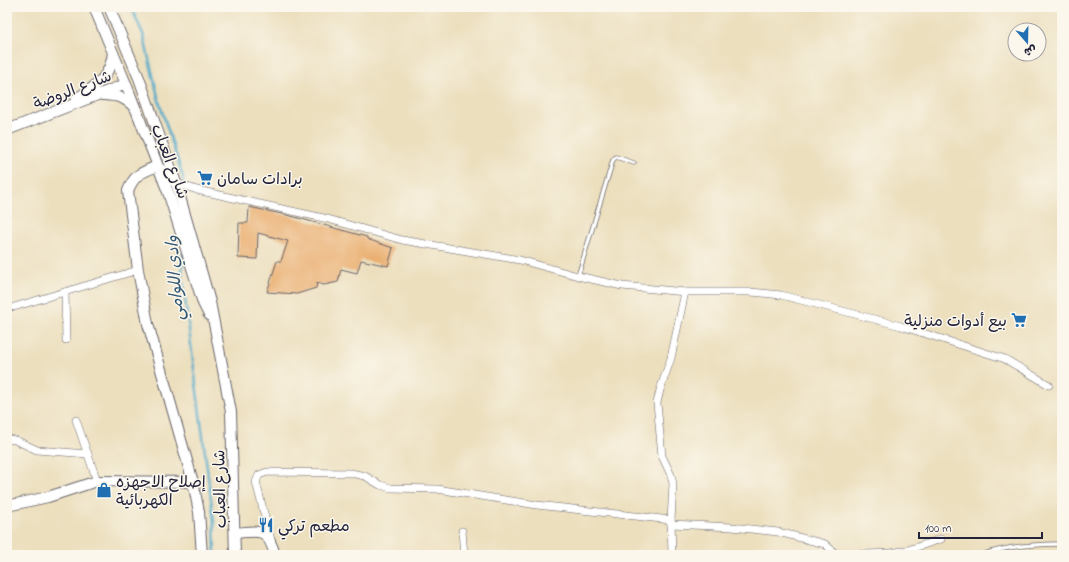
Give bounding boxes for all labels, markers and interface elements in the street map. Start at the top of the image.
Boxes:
north arrow [1007,22,1047,62]
text: ش [1022,41,1039,60]
street label: شارع الروضة [30,65,115,117]
street label: شارع العباب [144,121,194,203]
place label: برادات سامان [217,168,303,192]
supermarket icon: برادات سامان [196,169,214,187]
water label: وادي اللوامي [160,234,192,321]
place label: بيع أدوات منزلية [904,310,1007,334]
supermarket icon: بيع أدوات منزلية [1010,311,1028,329]
street label: شارع العباب [208,449,234,529]
place label: إصلاح الاجهزه الكهربائية [116,471,206,513]
shop icon: إصلاح الاجهزه الكهربائية [95,481,113,499]
scale bar [919,514,1042,540]
place label: مطعم تركي [278,515,350,540]
restaurant icon: مطعم تركي [257,516,275,534]
text: 100 m [925,520,952,538]

